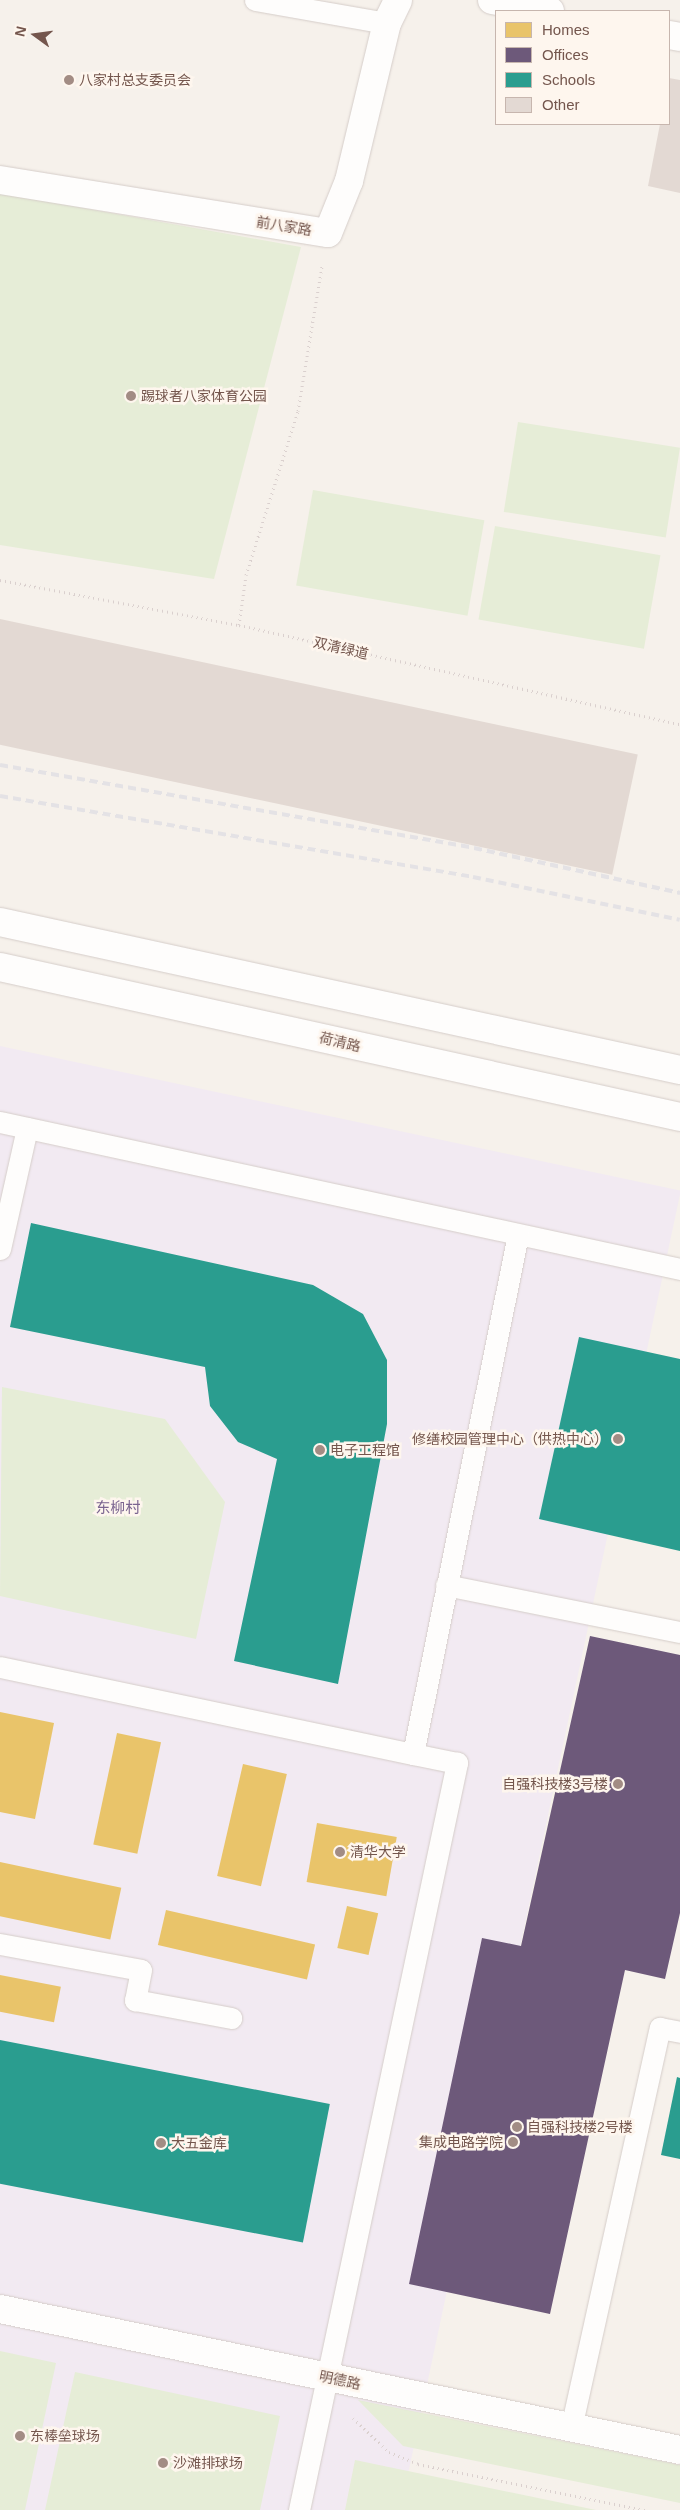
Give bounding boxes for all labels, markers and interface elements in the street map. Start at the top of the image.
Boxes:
north arrow [10,10,60,60]
legend [495,10,670,125]
text: Homes [542,21,590,38]
text: N [11,25,29,38]
text: Offices [542,46,588,63]
text: Schools [542,71,595,88]
place label: 八家村总支委员会 [79,72,191,88]
marker: 八家村总支委员会 [63,74,75,86]
text: Other [542,96,580,113]
street label: 前八家路 [255,213,313,239]
place label: 踢球者八家体育公园 [141,388,267,404]
marker: 踢球者八家体育公园 [125,390,137,402]
street label: 双清绿道 [312,634,370,662]
street label: 荷清路 [318,1029,362,1055]
place label: 修缮校园管理中心（供热中心） [412,1431,608,1447]
marker: 修缮校园管理中心（供热中心） [612,1433,624,1445]
place label: 电子工程馆 [330,1442,400,1458]
marker: 电子工程馆 [314,1444,326,1456]
district label: 东柳村 [96,1499,140,1517]
place label: 自强科技楼3号楼 [502,1776,608,1792]
marker: 自强科技楼3号楼 [612,1778,624,1790]
place label: 清华大学 [350,1844,406,1860]
marker: 清华大学 [334,1846,346,1858]
place label: 自强科技楼2号楼 [527,2119,633,2135]
marker: 自强科技楼2号楼 [511,2121,523,2133]
place label: 集成电路学院 [419,2134,503,2150]
place label: 大五金库 [171,2135,227,2151]
marker: 集成电路学院 [507,2136,519,2148]
marker: 大五金库 [155,2137,167,2149]
street label: 明德路 [318,2367,362,2393]
place label: 东棒垒球场 [30,2428,100,2444]
marker: 东棒垒球场 [14,2430,26,2442]
place label: 沙滩排球场 [173,2455,243,2471]
marker: 沙滩排球场 [157,2457,169,2469]

